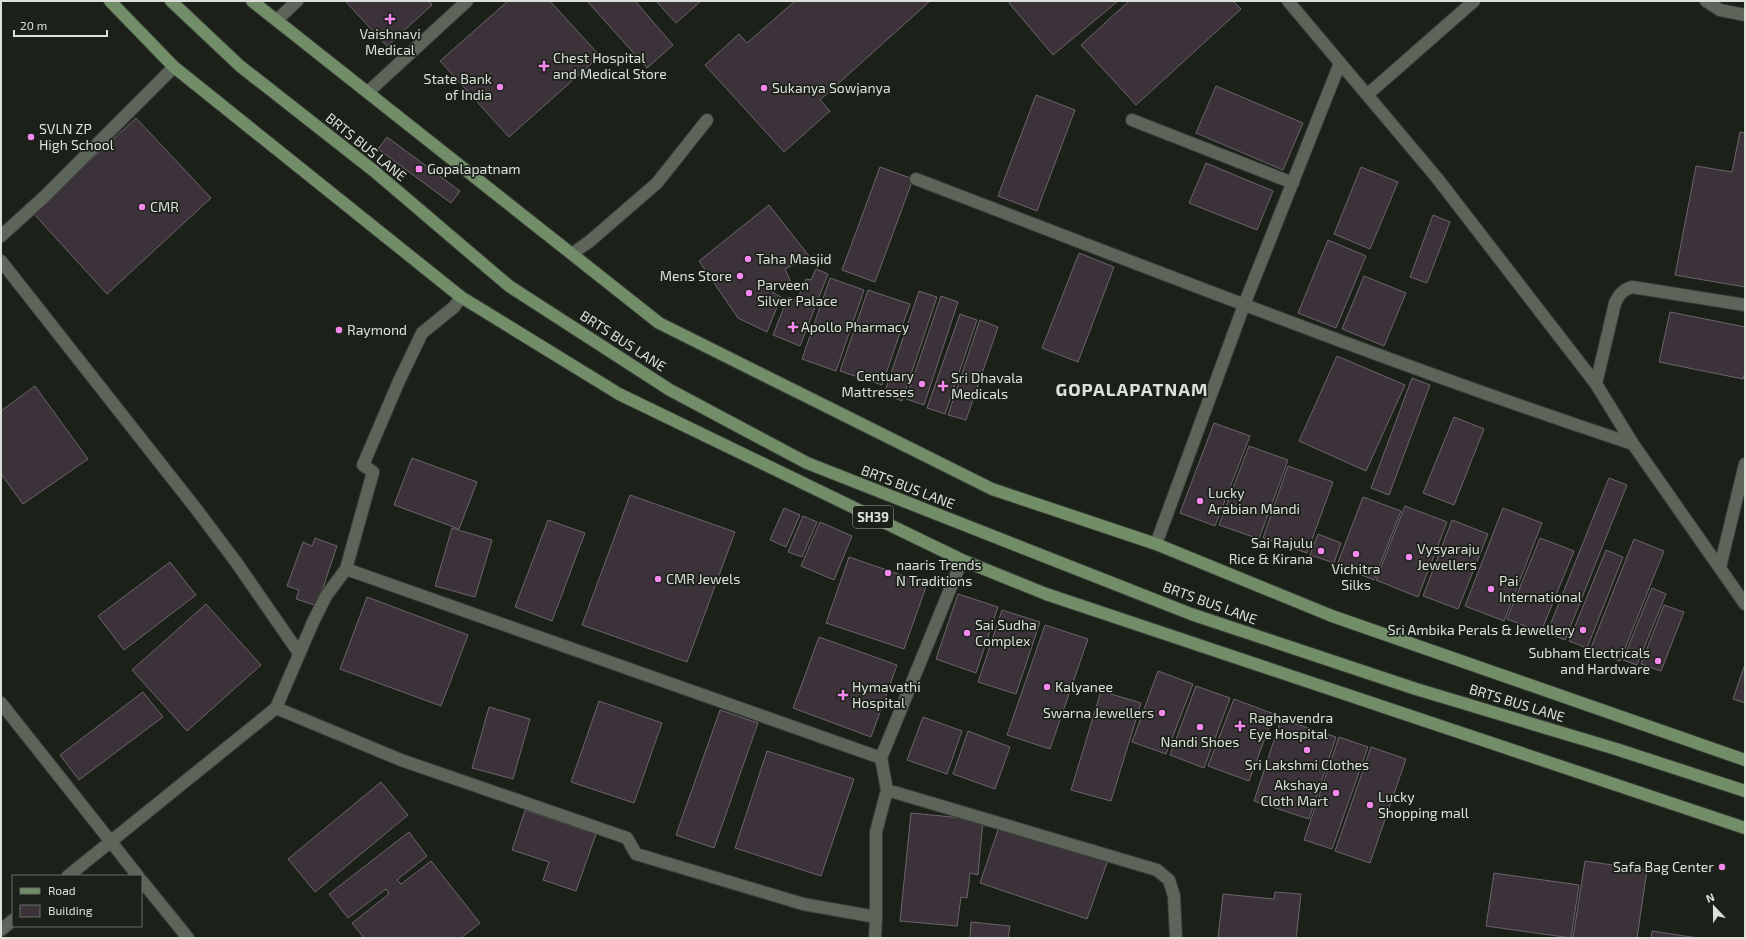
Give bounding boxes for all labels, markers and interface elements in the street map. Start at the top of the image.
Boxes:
scale bar [14,12,107,38]
marker: Vaishnavi Medical [385,14,395,24]
text: 20 m [20,18,47,32]
place label: Vaishnavi Medical [359,25,421,58]
place label: Chest Hospital and Medical Store [553,49,667,82]
marker: Chest Hospital and Medical Store [538,60,550,72]
place label: State Bank of India [424,70,492,103]
place label: Sukanya Sowjanya [772,79,891,96]
marker: State Bank of India [495,82,505,92]
marker: Sukanya Sowjanya [759,83,769,93]
street label: BRTS BUS LANE [323,109,410,184]
place label: SVLN ZP High School [39,120,115,153]
marker: SVLN ZP High School [26,132,36,142]
place label: Gopalapatnam [427,160,521,177]
marker: Gopalapatnam [414,164,424,174]
place label: CMR [150,198,179,215]
marker: CMR [137,202,147,212]
place label: Taha Masjid [756,250,832,267]
marker: Taha Masjid [743,254,753,264]
place label: Mens Store [660,267,732,284]
marker: Mens Store [735,271,745,281]
place label: Parveen Silver Palace [757,276,837,309]
marker: Parveen Silver Palace [744,288,754,298]
street label: BRTS BUS LANE [577,307,669,375]
place label: Apollo Pharmacy [801,318,910,335]
place label: Raymond [347,321,407,338]
marker: Apollo Pharmacy [788,322,798,332]
marker: Raymond [334,325,344,335]
place label: Centuary Mattresses [842,367,915,400]
place label: Sri Dhavala Medicals [951,369,1023,402]
district label: GOPALAPATNAM [1055,378,1209,400]
marker: Centuary Mattresses [917,379,927,389]
marker: Sri Dhavala Medicals [938,381,948,391]
street label: BRTS BUS LANE [859,461,958,512]
place label: Lucky Arabian Mandi [1208,484,1300,517]
marker: Lucky Arabian Mandi [1195,496,1205,506]
road number: SH39 [853,506,893,528]
place label: Sai Rajulu Rice & Kirana [1229,534,1313,567]
place label: Vysyaraju Jewellers [1417,540,1480,573]
marker: Sai Rajulu Rice & Kirana [1316,546,1326,556]
marker: Vichitra Silks [1351,549,1361,559]
marker: Vysyaraju Jewellers [1404,552,1414,562]
place label: naaris Trends N Traditions [896,556,982,589]
place label: Vichitra Silks [1331,560,1381,593]
marker: naaris Trends N Traditions [883,568,893,578]
place label: CMR Jewels [666,570,740,587]
place label: Pai International [1499,572,1583,605]
marker: CMR Jewels [653,574,663,584]
street label: BRTS BUS LANE [1161,578,1260,627]
marker: Pai International [1486,584,1496,594]
place label: Sai Sudha Complex [975,616,1037,649]
place label: Sri Ambika Perals & Jewellery [1388,621,1576,638]
marker: Sri Ambika Perals & Jewellery [1578,625,1588,635]
marker: Sai Sudha Complex [962,628,972,638]
place label: Subham Electricals and Hardware [1528,644,1650,677]
marker: Subham Electricals and Hardware [1653,656,1663,666]
place label: Hymavathi Hospital [852,678,921,711]
place label: Kalyanee [1055,678,1113,695]
street label: BRTS BUS LANE [1467,680,1567,725]
marker: Kalyanee [1042,682,1052,692]
marker: Hymavathi Hospital [837,689,849,701]
place label: Swarna Jewellers [1043,704,1154,721]
marker: Swarna Jewellers [1157,708,1167,718]
place label: Raghavendra Eye Hospital [1249,709,1333,742]
marker: Raghavendra Eye Hospital [1234,720,1246,732]
marker: Nandi Shoes [1195,722,1205,732]
place label: Nandi Shoes [1161,733,1239,750]
marker: Sri Lakshmi Clothes [1302,745,1312,755]
place label: Sri Lakshmi Clothes [1245,756,1369,773]
place label: Akshaya Cloth Mart [1260,776,1328,809]
marker: Akshaya Cloth Mart [1331,788,1341,798]
place label: Lucky Shopping mall [1378,788,1470,821]
marker: Lucky Shopping mall [1365,800,1375,810]
place label: Safa Bag Center [1613,858,1714,875]
marker: Safa Bag Center [1717,862,1727,872]
legend [12,875,142,927]
text: Road [48,883,76,897]
north arrow [1694,887,1734,927]
text: N [1704,890,1716,905]
text: Building [48,903,93,917]

